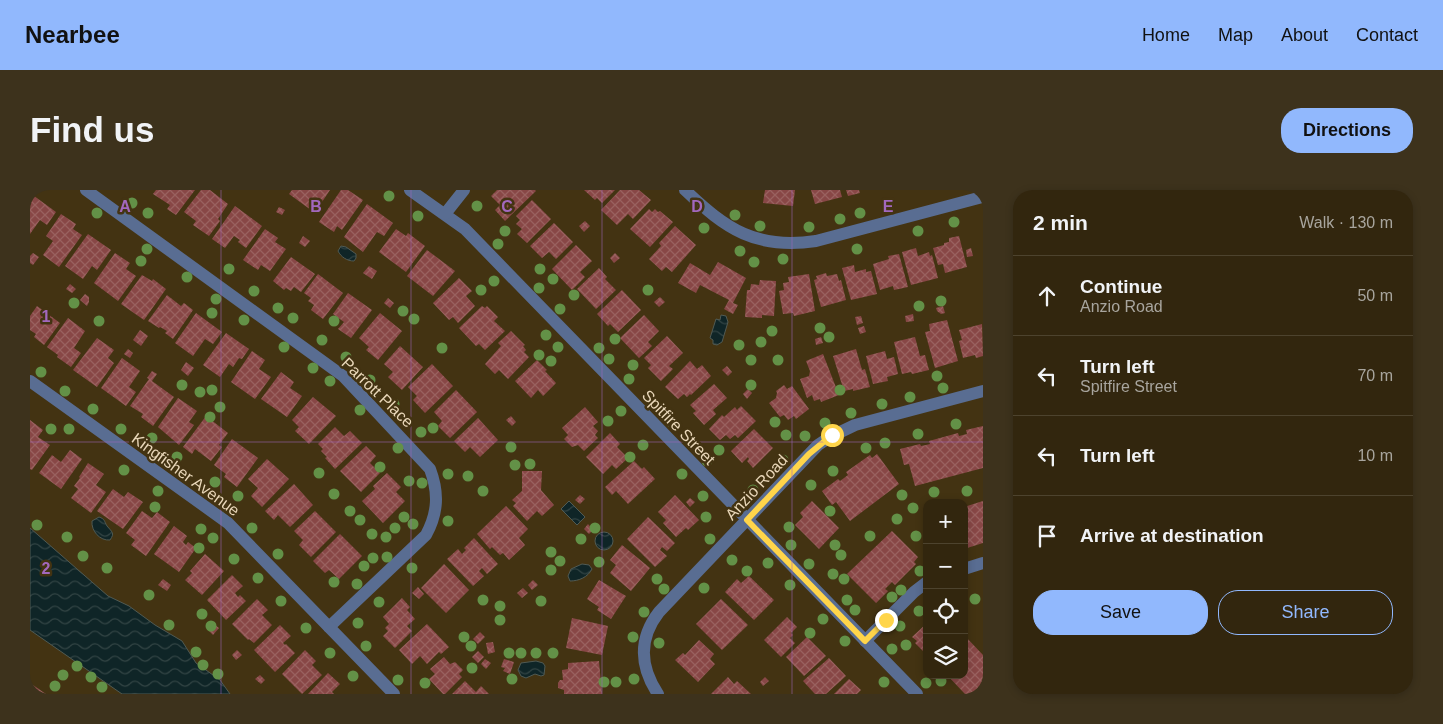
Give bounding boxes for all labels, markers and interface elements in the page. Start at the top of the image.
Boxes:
text: Nearbee [25,21,120,48]
text: Home [1142,25,1190,45]
text: Map [1218,25,1253,45]
text: About [1281,25,1328,45]
text: Contact [1356,25,1418,45]
button: Directions [1281,108,1413,153]
text: Find us [30,110,154,149]
text: A [119,198,131,215]
text: B [310,198,322,215]
text: C [501,198,513,215]
text: D [691,198,703,215]
text: E [883,198,894,215]
text: 2 min [1033,211,1088,234]
text: Walk · 130 m [1299,214,1393,231]
text: Continue [1080,276,1162,297]
icon: ahead [1033,282,1061,310]
text: 50 m [1357,287,1393,304]
text: Anzio Road [1080,298,1163,315]
text: 1 [42,308,51,325]
street label: Parrott Place [338,354,417,431]
text: Turn left [1080,356,1155,377]
icon: left [1033,362,1061,390]
text: 70 m [1357,367,1393,384]
text: Spitfire Street [1080,378,1177,395]
street label: Spitfire Street [639,387,719,469]
route start [821,424,844,447]
street label: Kingfisher Avenue [129,430,243,519]
icon: left [1033,442,1061,470]
text: Turn left [1080,445,1155,466]
text: 10 m [1357,447,1393,464]
street label: Anzio Road [722,451,791,523]
map controls [923,499,968,679]
button: + [923,499,968,544]
icon: arrive [1033,522,1061,550]
text: Arrive at destination [1080,525,1264,546]
button: − [923,544,968,589]
text: 2 [42,560,51,577]
button: locate [923,589,968,634]
button: Save [1033,590,1208,635]
button: Share [1218,590,1393,635]
route end [875,609,898,632]
button: layers [923,634,968,679]

